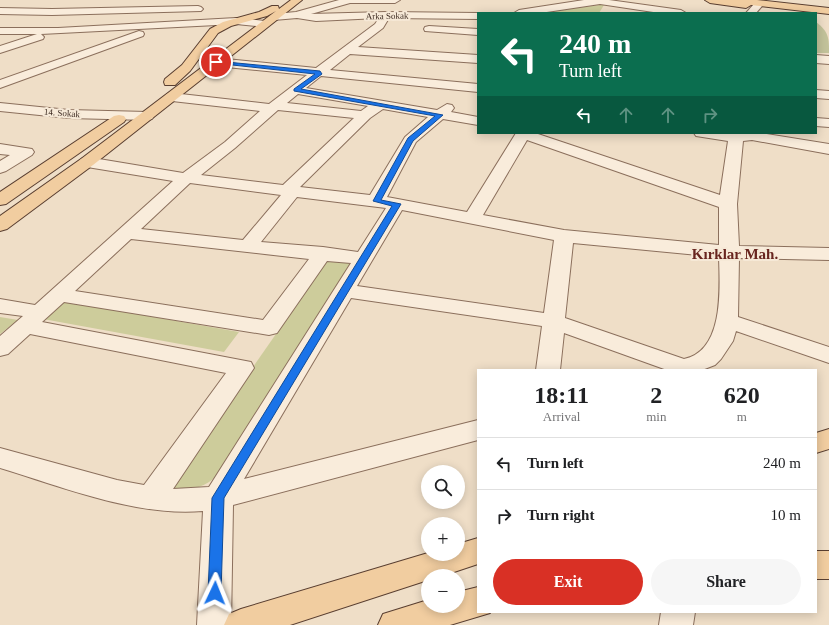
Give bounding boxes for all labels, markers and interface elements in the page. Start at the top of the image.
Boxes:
street label: Arka Sokak [366,11,409,21]
icon: left [493,28,545,80]
text: 240 m [559,28,631,59]
pin [199,45,233,79]
icon: arrive [205,51,227,73]
text: Turn left [559,61,622,81]
icon: left [573,104,595,126]
icon: ahead [615,104,637,126]
icon: ahead [657,104,679,126]
icon: right [699,104,721,126]
street label: 14. Sokak [44,107,81,119]
district label: Kırklar Mah. [692,246,778,262]
text: 18:11 [534,382,589,408]
text: 2 [650,382,662,408]
text: 620 [724,382,760,408]
text: Arrival [543,409,580,424]
text: min [646,409,666,424]
text: m [737,409,747,424]
icon: left [493,453,515,475]
text: Turn left [527,455,584,471]
text: 240 m [763,455,801,471]
map controls [421,465,465,613]
button: search [421,465,465,509]
icon: right [493,505,515,527]
text: Turn right [527,507,594,523]
text: 10 m [771,507,801,523]
button: + [421,517,465,561]
button: Exit [493,559,643,605]
button: Share [651,559,801,605]
button: − [421,569,465,613]
position arrow [194,572,236,614]

